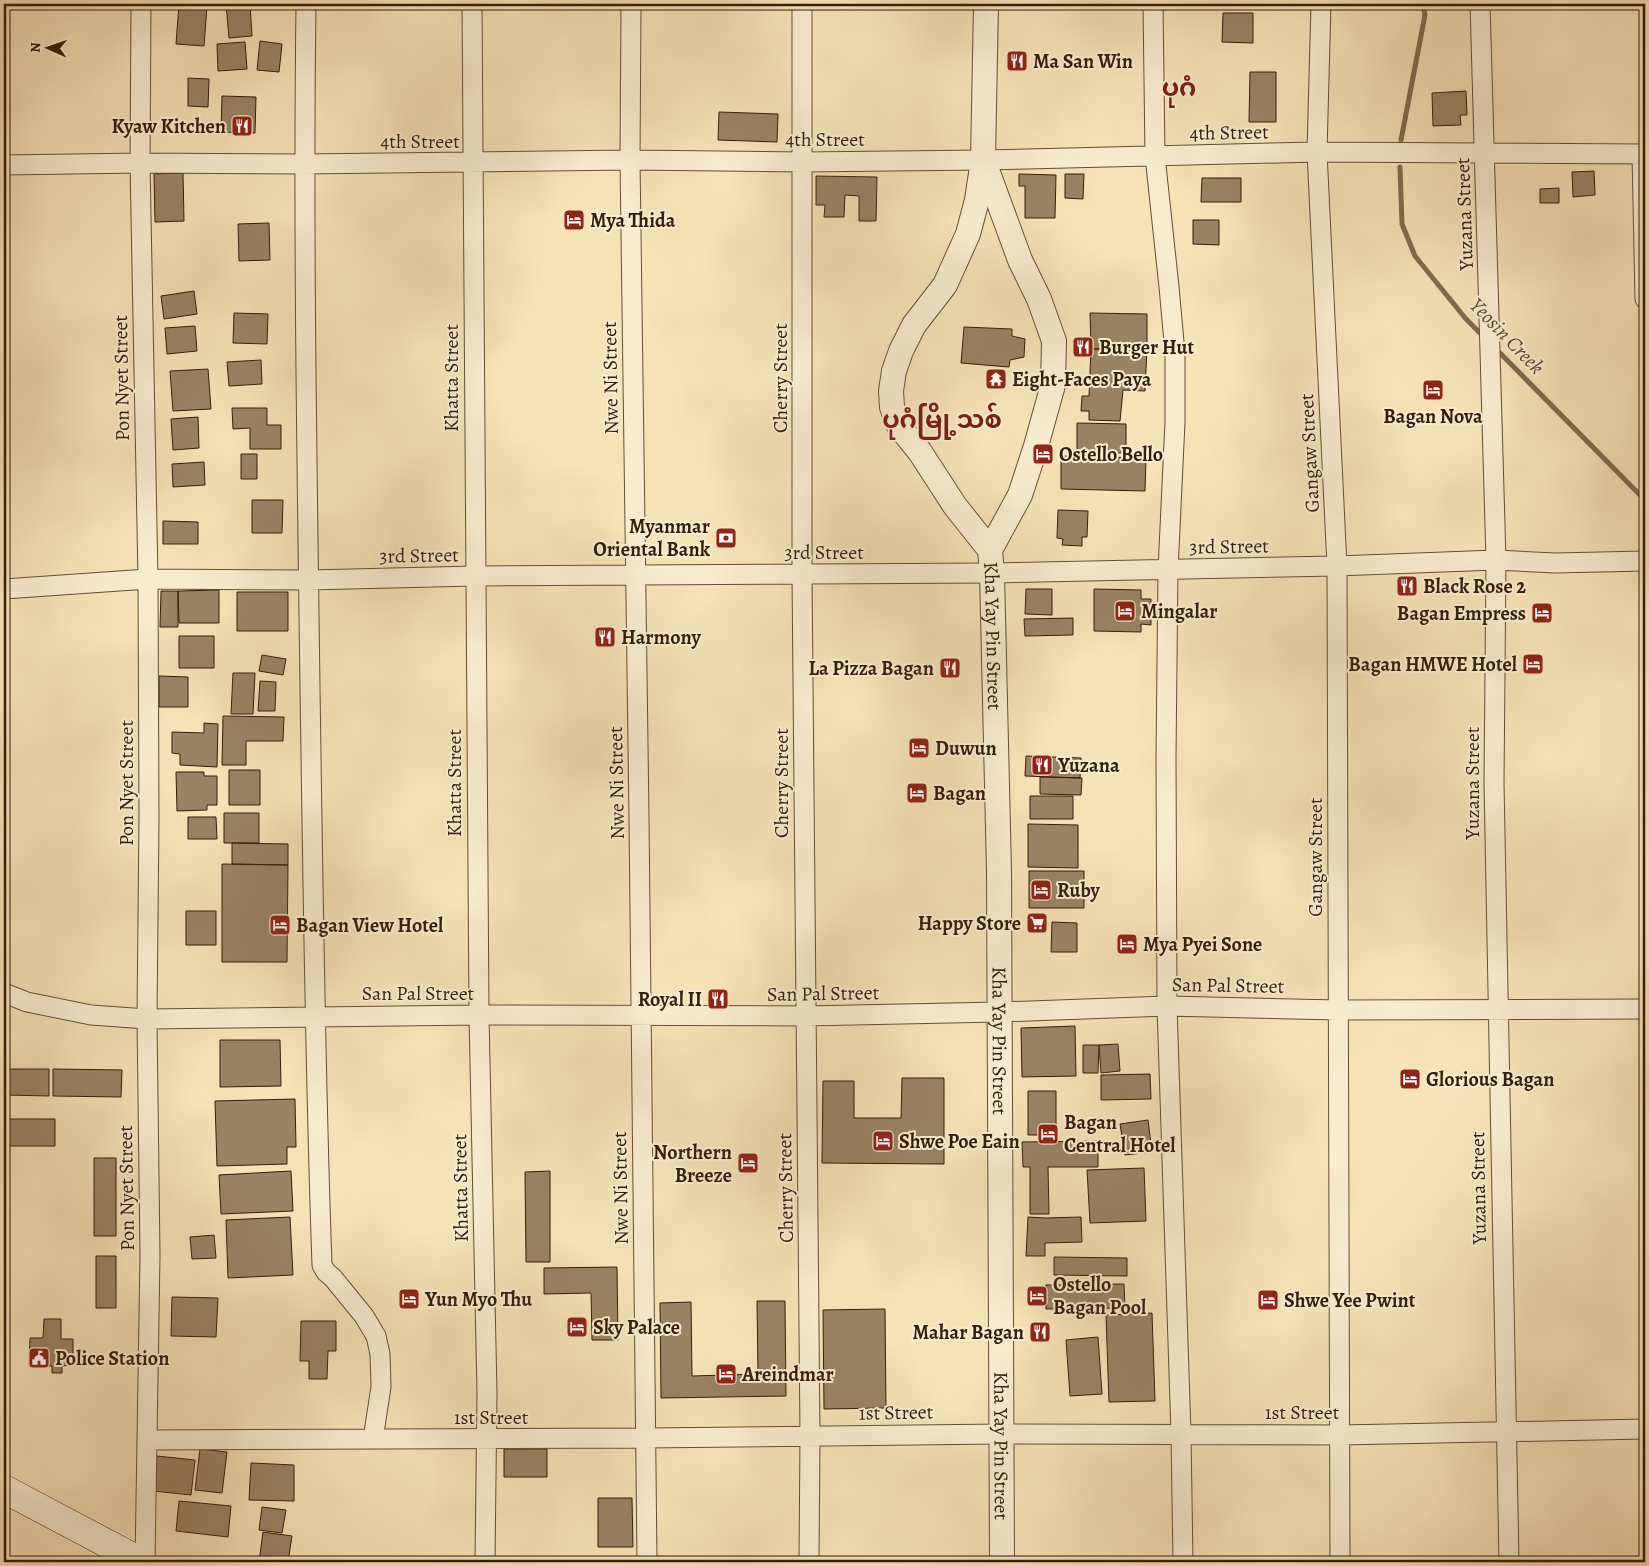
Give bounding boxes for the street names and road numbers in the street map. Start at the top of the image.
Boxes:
street label: 4th Street [1189,118,1269,147]
street label: 4th Street [785,126,865,153]
street label: 4th Street [380,128,460,155]
street label: Yuzana Street [1449,157,1480,272]
street label: Pon Nyet Street [107,314,136,441]
street label: Nwe Ni Street [596,321,625,435]
street label: Khatta Street [438,323,465,432]
street label: Cherry Street [767,323,794,433]
street label: Gangaw Street [1293,392,1326,513]
street label: 3rd Street [1189,532,1269,561]
street label: 3rd Street [784,539,864,566]
street label: 3rd Street [379,541,459,570]
street label: Kha Yay Pin Street [977,561,1008,711]
street label: Pon Nyet Street [113,720,140,846]
street label: Nwe Ni Street [602,726,631,840]
street label: Yuzana Street [1459,726,1486,840]
street label: Khatta Street [441,728,468,837]
street label: Cherry Street [768,728,795,838]
street label: Gangaw Street [1302,797,1329,917]
street label: Kha Yay Pin Street [985,967,1013,1116]
street label: San Pal Street [1172,971,1285,1000]
street label: San Pal Street [767,979,880,1008]
street label: San Pal Street [362,980,475,1007]
street label: Pon Nyet Street [112,1124,141,1251]
street label: Nwe Ni Street [606,1131,635,1245]
street label: Yuzana Street [1464,1131,1493,1246]
street label: Cherry Street [771,1132,800,1243]
street label: Khatta Street [446,1133,475,1242]
street label: Kha Yay Pin Street [987,1372,1015,1521]
street label: 1st Street [858,1398,934,1427]
street label: 1st Street [1265,1399,1340,1426]
street label: 1st Street [454,1404,529,1431]

